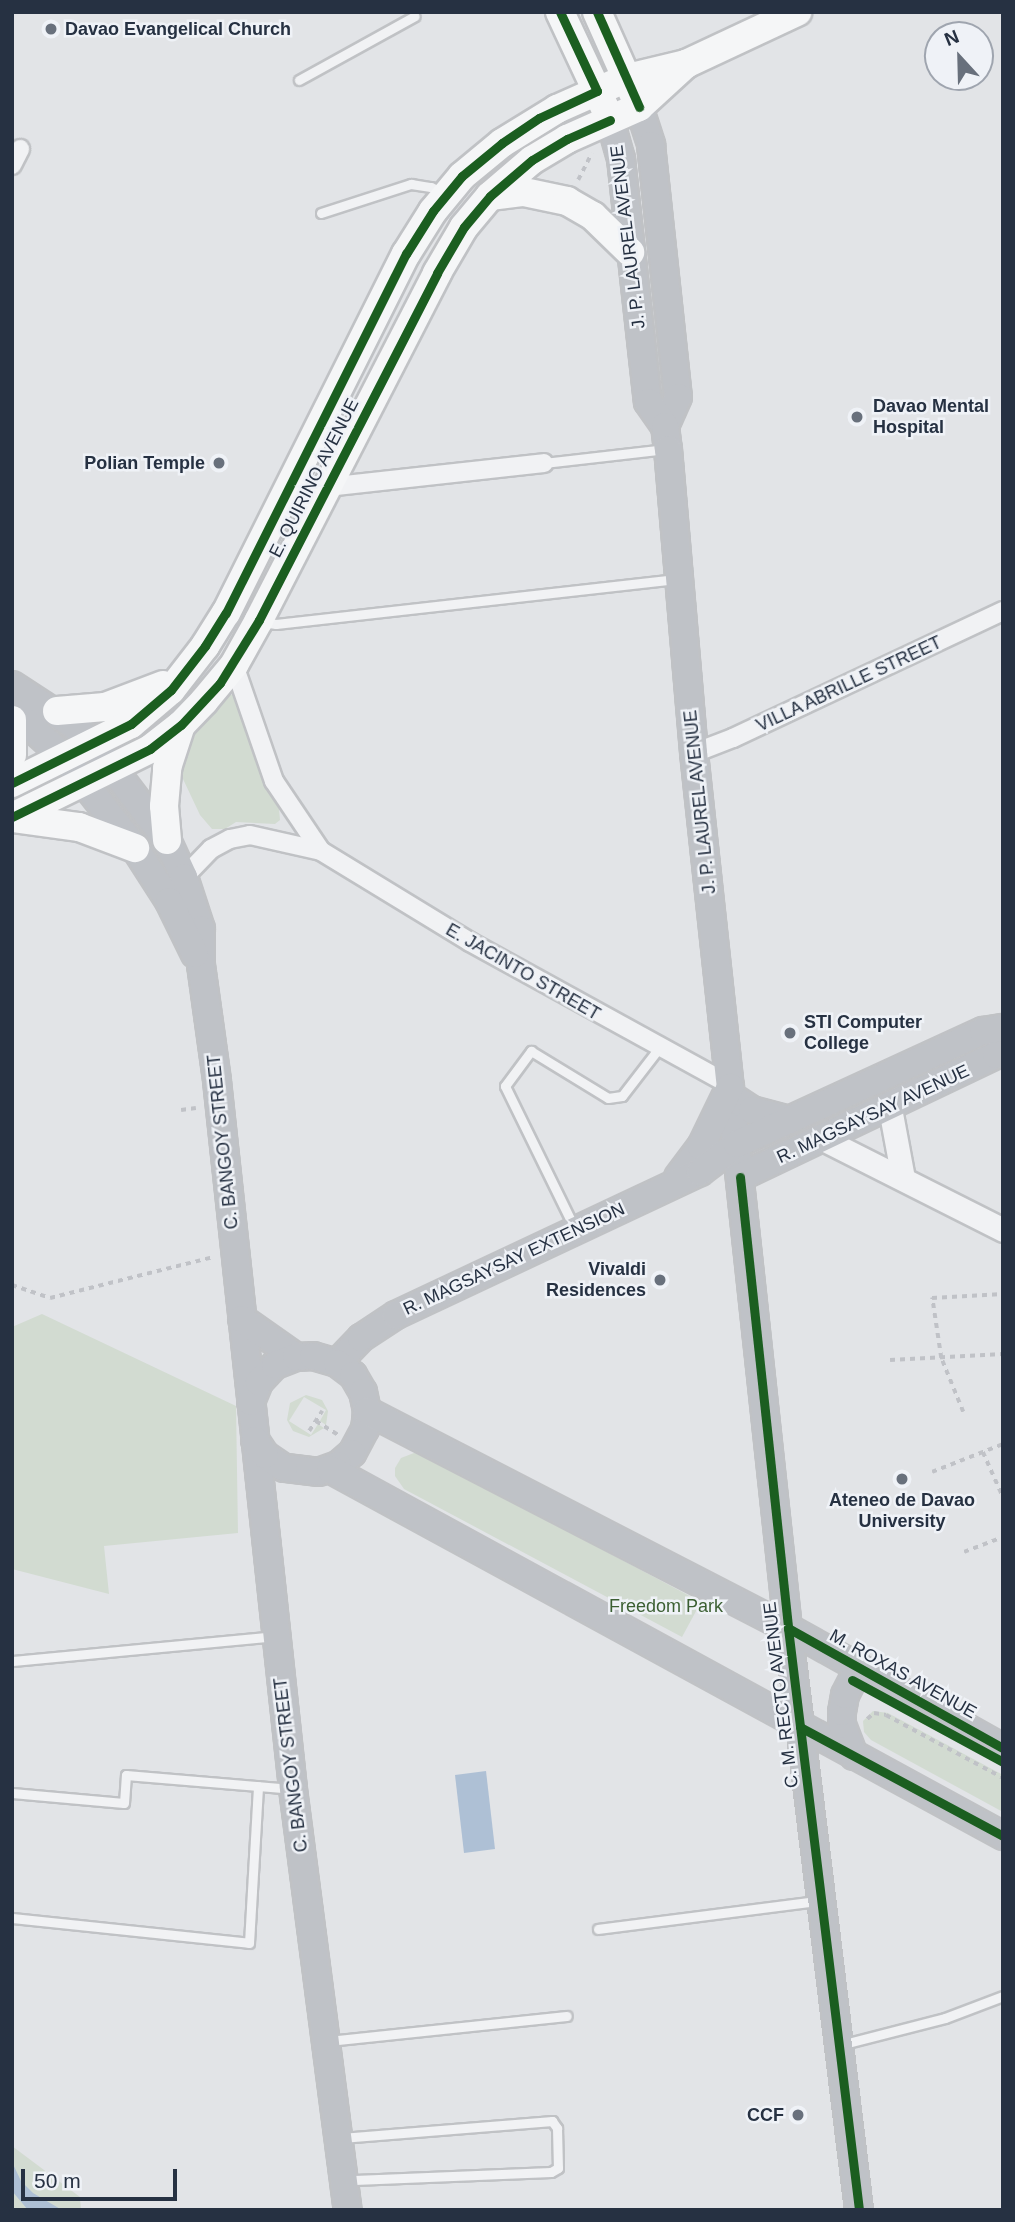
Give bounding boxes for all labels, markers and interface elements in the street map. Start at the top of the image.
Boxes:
place label: Davao Evangelical Church [65,18,291,40]
marker: Davao Evangelical Church [43,21,59,37]
north arrow [924,21,994,91]
text: N [941,26,962,50]
street label: J. P. LAUREL AVENUE [606,143,650,331]
street label: E. QUIRINO AVENUE [264,394,364,562]
place label: Davao Mental Hospital [873,396,989,438]
marker: Davao Mental Hospital [847,407,867,427]
place label: Polian Temple [84,452,205,474]
marker: Polian Temple [211,455,227,471]
street label: VILLA ABRILLE STREET [752,631,946,737]
street label: J. P. LAUREL AVENUE [680,708,720,896]
street label: E. JACINTO STREET [442,919,604,1025]
place label: STI Computer College [804,1012,922,1054]
marker: STI Computer College [782,1025,798,1041]
street label: C. BANGOY STREET [203,1053,243,1231]
street label: R. MAGSAYSAY AVENUE [773,1060,973,1168]
street label: R. MAGSAYSAY EXTENSION [400,1198,628,1320]
place label: Vivaldi Residences [546,1259,646,1302]
marker: Vivaldi Residences [652,1272,668,1288]
marker: Ateneo de Davao University [894,1471,910,1487]
place label: Ateneo de Davao University [829,1490,975,1532]
park label: Freedom Park [609,1595,723,1617]
street label: C. M. RECTO AVENUE [759,1600,803,1790]
street label: M. ROXAS AVENUE [825,1624,981,1724]
street label: C. BANGOY STREET [270,1676,312,1854]
place label: CCF [747,2104,784,2126]
marker: CCF [790,2107,806,2123]
scale bar [24,2156,180,2200]
text: 50 m [34,2169,81,2192]

